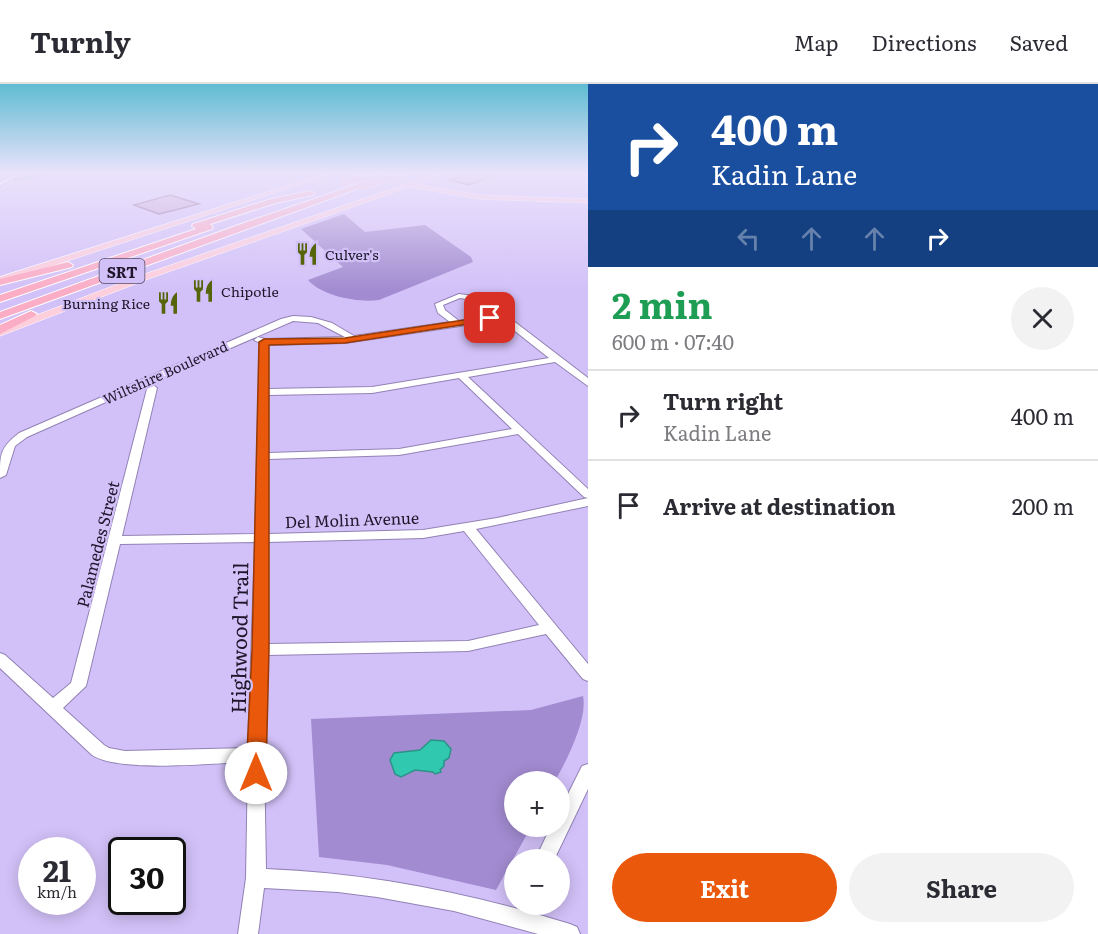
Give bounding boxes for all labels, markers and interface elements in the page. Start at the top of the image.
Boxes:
text: Turnly [30,20,131,62]
text: Map [794,26,839,57]
text: Directions [872,26,977,57]
text: Saved [1010,26,1068,57]
text: 400 m [711,96,838,158]
icon: right [612,108,690,186]
text: Kadin Lane [711,153,857,193]
icon: left [732,222,765,255]
icon: ahead [795,222,828,255]
icon: ahead [858,222,891,255]
icon: right [921,222,954,255]
restaurant icon: Culver's [294,241,320,267]
place label: Culver's [325,244,379,264]
road number: SRT [100,259,144,283]
text: 2 min [612,277,713,330]
restaurant icon: Chipotle [190,278,216,304]
place label: Chipotle [221,281,279,301]
button: close [1011,287,1074,350]
restaurant icon: Burning Rice [155,290,181,316]
pin [464,292,515,343]
place label: Burning Rice [62,293,150,313]
icon: arrive [473,301,506,334]
text: 600 m · 07:40 [612,326,734,356]
street label: Wiltshire Boulevard [99,335,231,409]
text: Turn right [663,384,783,417]
icon: right [612,399,645,432]
text: 400 m [1011,399,1074,432]
text: Kadin Lane [663,417,771,447]
street label: Palamedes Street [70,478,124,610]
icon: arrive [612,489,645,522]
text: Arrive at destination [663,489,896,522]
text: 200 m [1012,489,1074,522]
street label: Del Molin Avenue [284,505,420,533]
street label: Highwood Trail [222,562,254,714]
position arrow [224,741,288,805]
map controls [504,771,570,915]
button: + [504,771,570,837]
speed limit sign: 30 [108,837,186,915]
text: 21 [43,847,71,891]
button: − [504,849,570,915]
button: Exit [612,853,837,922]
button: Share [849,853,1074,922]
text: km/h [37,880,77,903]

